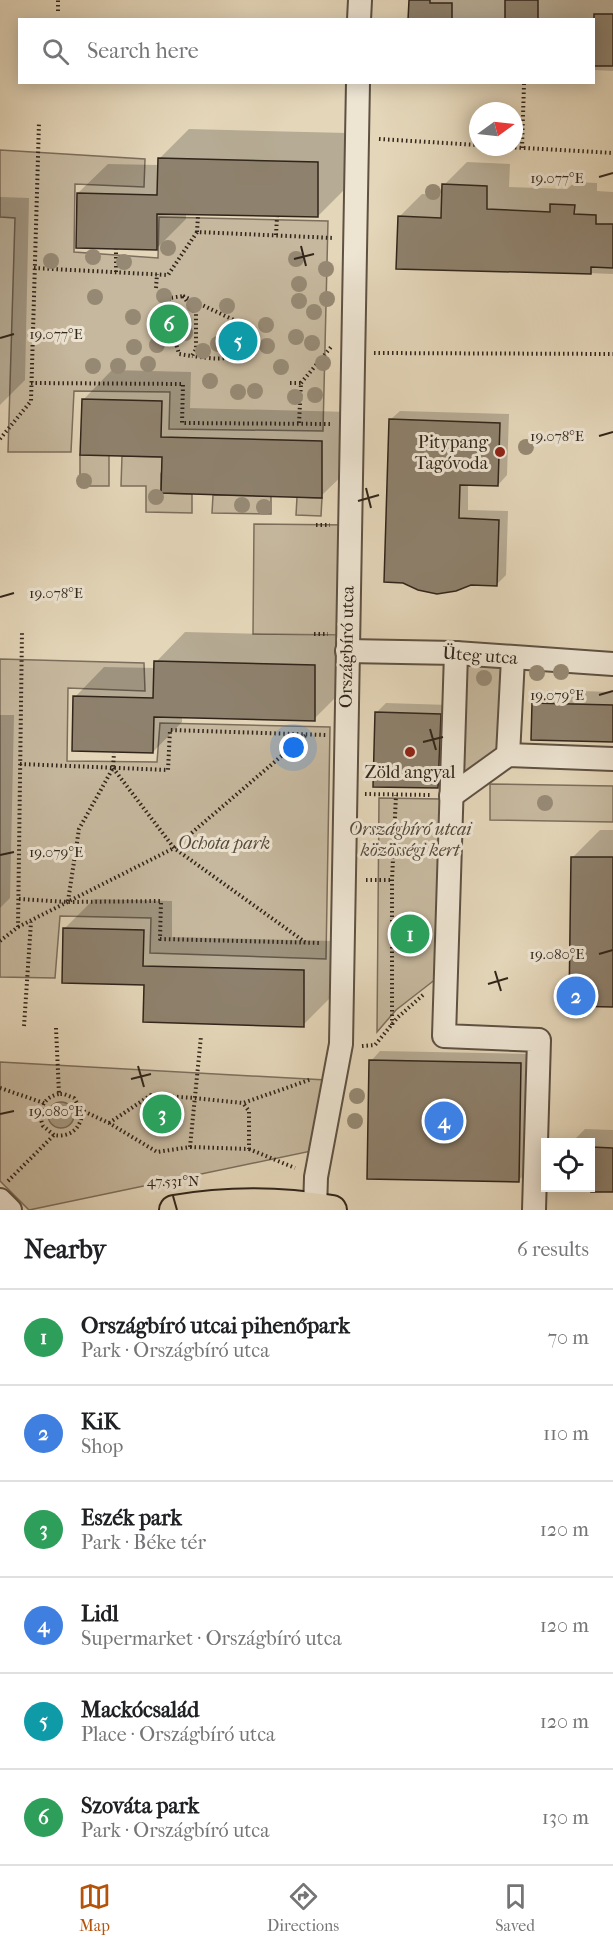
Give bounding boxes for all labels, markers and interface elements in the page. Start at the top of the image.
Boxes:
search box [18,18,595,84]
icon: search [39,35,72,68]
text: Search here [87,38,199,64]
north arrow [469,102,523,156]
text: 19.077°E [530,169,584,187]
pin: 6 [150,302,188,346]
pin: 5 [218,318,258,364]
text: 19.077°E [29,325,83,343]
text: 19.078°E [530,427,584,445]
place label: Pitypang Tagóvoda [415,432,489,474]
marker: Pitypang Tagóvoda [493,445,507,459]
text: 19.078°E [29,584,83,602]
street label: Országbíró utca [335,585,359,708]
street label: Üteg utca [442,642,519,669]
text: 19.079°E [530,686,584,704]
your location [279,733,308,762]
marker: Zöld angyal [403,745,417,759]
place label: Zöld angyal [365,762,455,783]
park label: Országbíró utcai közösségi kert [349,819,473,861]
park label: Ochota park [178,833,270,854]
text: 19.079°E [29,843,83,861]
pin: 1 [390,912,430,956]
text: 19.080°E [530,945,584,963]
pin: 2 [556,974,596,1018]
pin: 3 [142,1092,182,1136]
pin: 4 [424,1098,464,1144]
text: 19.080°E [29,1102,83,1120]
map controls [541,1138,595,1192]
button: locate [541,1138,595,1192]
text: 47.531°N [147,1172,200,1190]
text: Nearby [24,1234,106,1265]
text: 6 results [517,1238,589,1261]
text: Országbíró utcai pihenőpark [81,1313,350,1339]
text: 1 [40,1326,47,1349]
text: 70 m [547,1326,589,1349]
text: Park · Országbíró utca [81,1339,269,1362]
text: KiK [81,1409,120,1435]
text: 2 [38,1422,49,1445]
text: 110 m [543,1422,589,1445]
text: Shop [81,1435,123,1458]
text: Eszék park [81,1505,182,1531]
text: 3 [39,1518,48,1541]
text: 120 m [540,1518,589,1541]
text: Park · Béke tér [81,1531,206,1554]
text: Lidl [81,1601,119,1627]
text: 4 [38,1614,49,1637]
text: 120 m [540,1614,589,1637]
text: Supermarket · Országbíró utca [81,1627,342,1650]
text: Mackócsalád [81,1697,199,1723]
text: 5 [39,1710,48,1733]
text: 120 m [540,1710,589,1733]
text: Place · Országbíró utca [81,1723,275,1746]
text: Szováta park [81,1793,199,1819]
text: 6 [38,1806,49,1829]
text: 130 m [542,1806,589,1829]
text: Park · Országbíró utca [81,1819,269,1842]
tab: Map [78,1880,111,1935]
tab: Directions [267,1880,339,1935]
tab: Saved [495,1880,535,1935]

